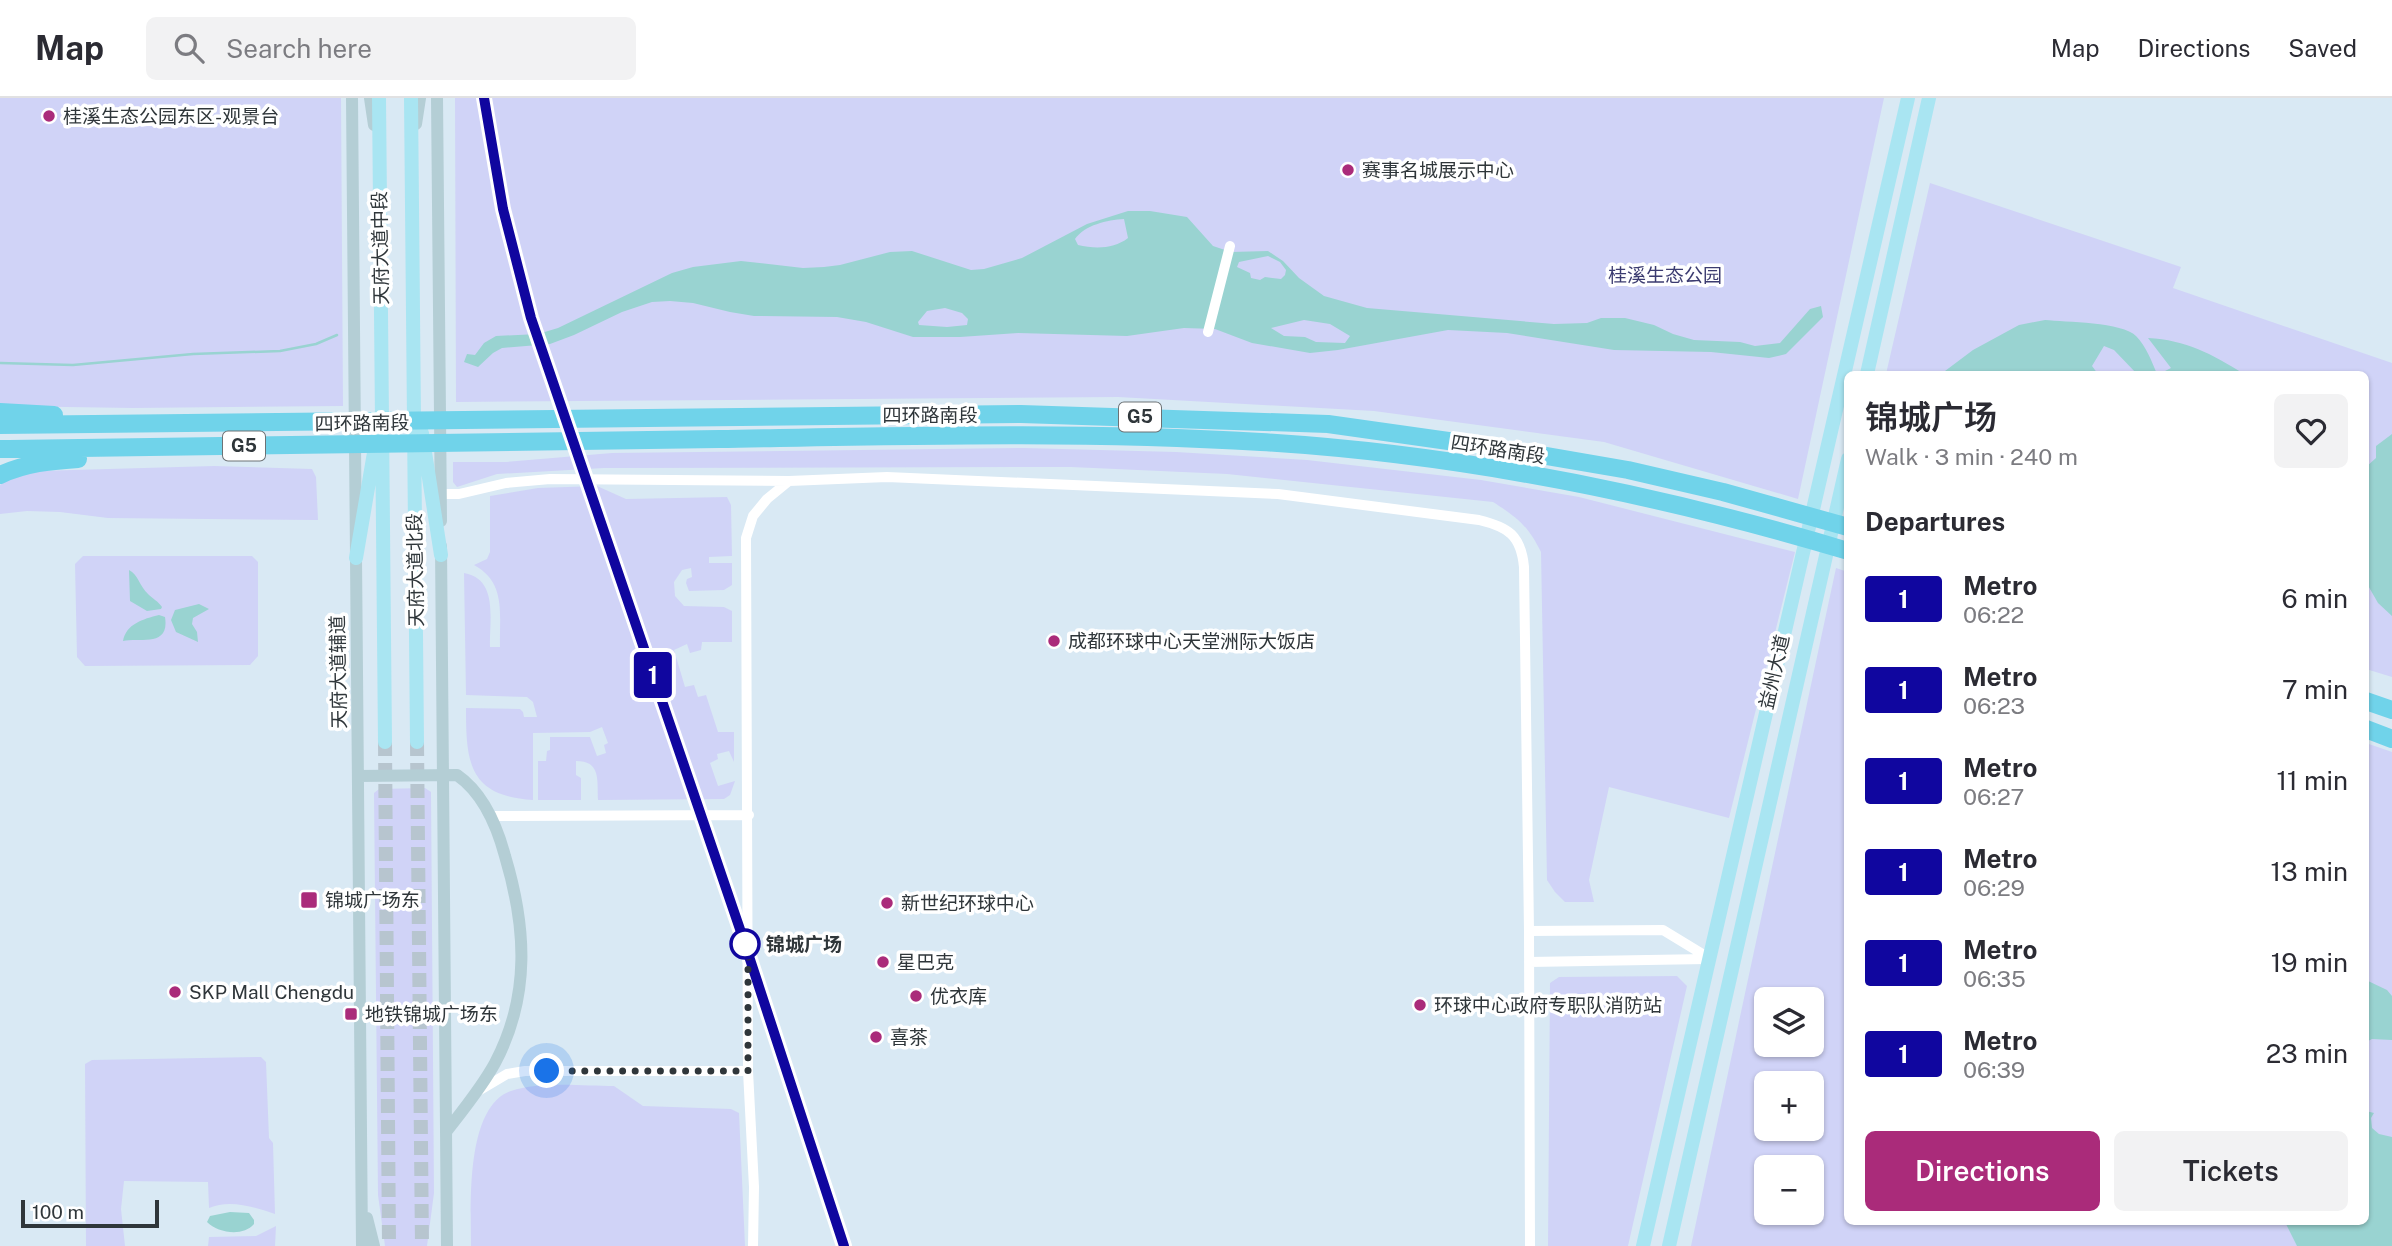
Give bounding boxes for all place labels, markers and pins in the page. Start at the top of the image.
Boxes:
place label: 桂溪生态公园东区-观景台 [63,105,279,127]
marker: 桂溪生态公园东区-观景台 [41,108,57,124]
place label: 赛事名城展示中心 [1362,159,1514,181]
marker: 赛事名城展示中心 [1340,162,1356,178]
place label: 成都环球中心天堂洲际大饭店 [1068,630,1315,652]
marker: 成都环球中心天堂洲际大饭店 [1046,633,1062,649]
place label: 锦城广场东 [325,889,420,911]
marker: 锦城广场东 [299,890,319,910]
place label: 新世纪环球中心 [901,892,1034,914]
marker: 新世纪环球中心 [879,895,895,911]
marker: 锦城广场 [730,929,760,959]
place label: 锦城广场 [766,933,842,955]
place label: 星巴克 [897,951,954,973]
marker: 星巴克 [875,954,891,970]
place label: SKP Mall Chengdu [189,981,354,1003]
marker: SKP Mall Chengdu [167,984,183,1000]
place label: 优衣库 [930,985,987,1007]
marker: 优衣库 [908,988,924,1004]
place label: 环球中心政府专职队消防站 [1434,994,1662,1016]
marker: 环球中心政府专职队消防站 [1412,997,1428,1013]
place label: 地铁锦城广场东 [365,1003,498,1025]
marker: 地铁锦城广场东 [343,1006,359,1022]
place label: 喜茶 [890,1026,928,1048]
marker: 喜茶 [868,1029,884,1045]

